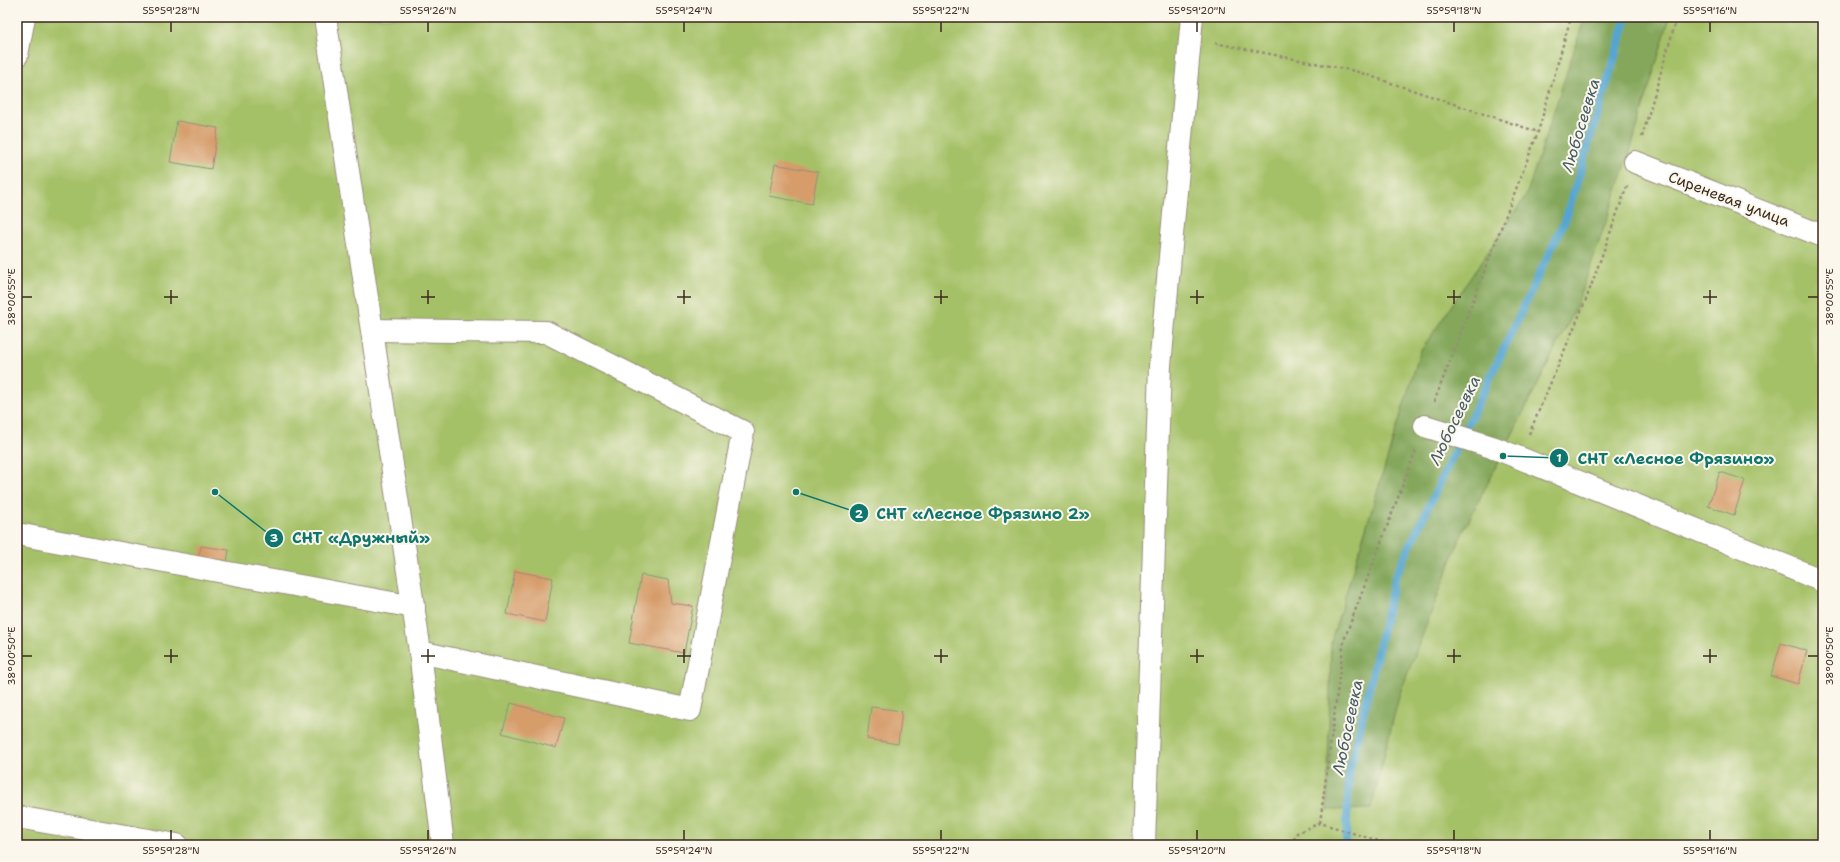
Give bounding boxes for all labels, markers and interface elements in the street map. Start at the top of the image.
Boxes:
text: 55°59'28"N [142,4,200,17]
text: 55°59'26"N [400,4,456,17]
text: 55°59'24"N [656,4,712,17]
text: 55°59'22"N [913,4,969,17]
text: 55°59'20"N [1168,4,1226,17]
text: 55°59'18"N [1427,4,1481,17]
text: 55°59'16"N [1683,4,1737,17]
water label: Любосеевка [1556,76,1605,175]
street label: Сиреневая улица [1665,167,1793,232]
text: 38°00'55"E [5,268,18,326]
text: 38°00'55"E [1823,268,1836,326]
water label: Любосеевка [1423,372,1485,469]
callout: СНТ «Лесное Фрязино» [1549,444,1782,472]
text: СНТ «Лесное Фрязино» [1578,448,1775,469]
text: 1 [1556,450,1562,466]
callout: СНТ «Лесное Фрязино 2» [849,499,1098,527]
text: СНТ «Лесное Фрязино 2» [876,503,1090,524]
text: 2 [855,506,864,522]
callout: СНТ «Дружный» [264,524,438,552]
text: СНТ «Дружный» [292,527,430,548]
text: 3 [270,530,278,546]
text: 38°00'50"E [5,627,18,685]
text: 38°00'50"E [1823,627,1836,685]
water label: Любосеевка [1327,678,1368,778]
text: 55°59'28"N [142,844,200,857]
text: 55°59'26"N [400,844,456,857]
text: 55°59'24"N [656,844,712,857]
text: 55°59'22"N [913,844,969,857]
text: 55°59'20"N [1168,844,1226,857]
text: 55°59'18"N [1427,844,1481,857]
text: 55°59'16"N [1683,844,1737,857]

